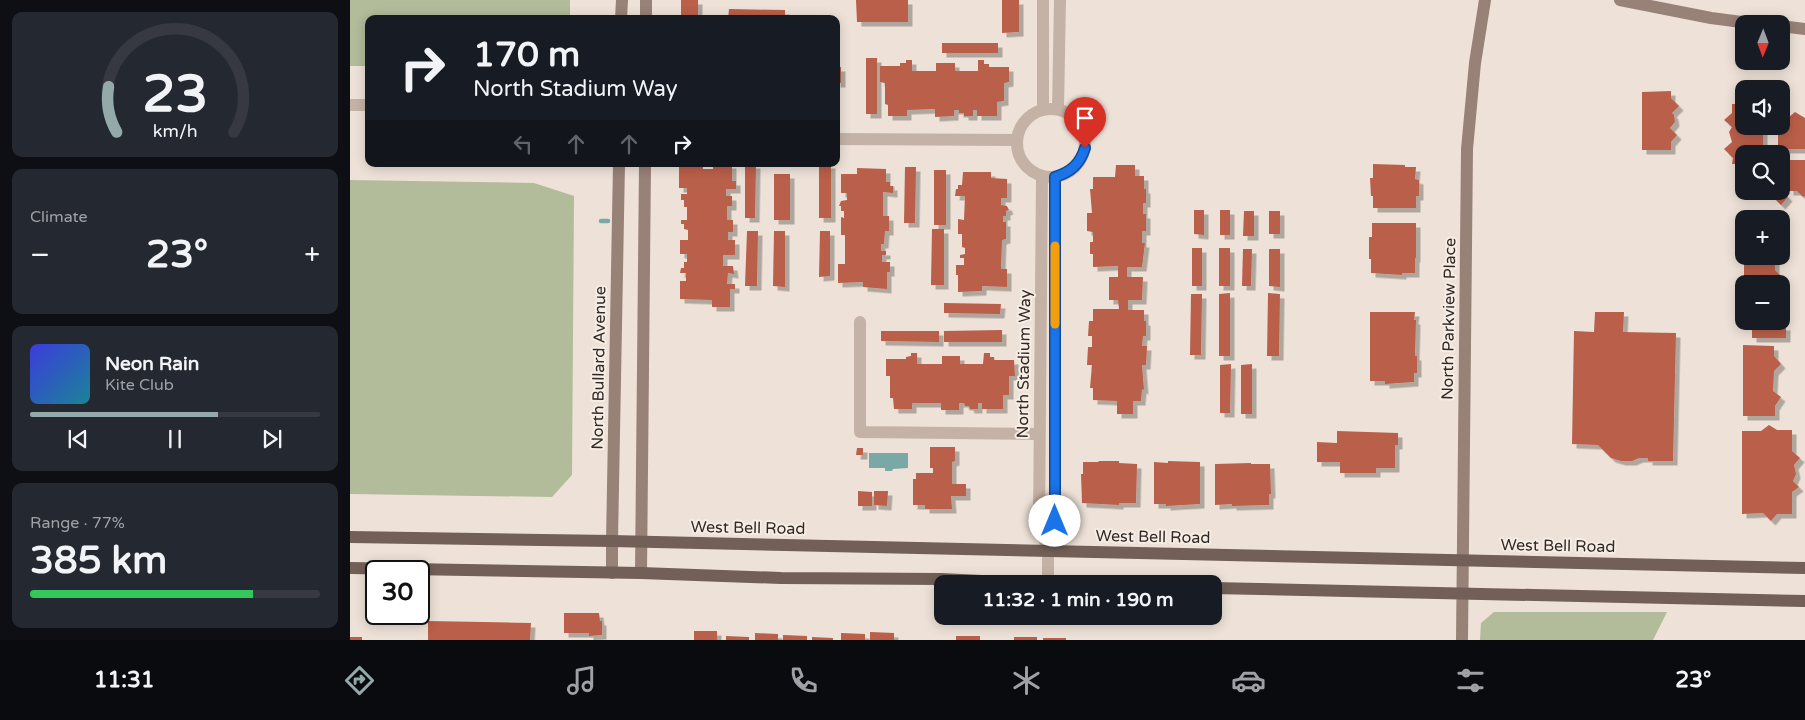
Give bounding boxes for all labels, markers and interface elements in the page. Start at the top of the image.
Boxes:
north arrow [1735,15,1790,70]
map controls [1735,15,1790,330]
text: 170 m [473,34,580,76]
icon: right [390,35,455,100]
text: 23 [142,63,208,126]
text: North Stadium Way [473,76,678,102]
button: sound [1735,80,1790,135]
pin [1064,97,1106,148]
icon: arrive [1071,104,1099,132]
text: km/h [153,121,197,142]
icon: left [509,130,537,158]
icon: ahead [562,130,590,158]
icon: ahead [615,130,643,158]
icon: right [668,130,696,158]
button: search [1735,145,1790,200]
text: Climate [30,207,88,227]
button: + [1735,210,1790,265]
text: 23° [146,232,208,278]
text: − [30,238,50,272]
text: + [304,238,320,272]
street label: North Parkview Place [1438,238,1460,400]
button: − [1735,275,1790,330]
street label: North Bullard Avenue [588,286,610,450]
street label: North Stadium Way [1013,289,1035,439]
text: Neon Rain [105,353,199,375]
text: Kite Club [105,375,174,395]
icon: previous [64,425,92,453]
icon: pause [161,425,189,453]
icon: next [258,425,286,453]
position arrow [1028,494,1080,546]
text: Range · 77% [30,513,125,533]
street label: West Bell Road [690,517,806,539]
street label: West Bell Road [1095,526,1211,548]
street label: West Bell Road [1500,535,1616,557]
text: 385 km [30,538,167,584]
speed limit sign: 30 [365,560,430,625]
text: 11:32 · 1 min · 190 m [982,589,1174,611]
icon: directions [342,663,377,698]
icon: music [564,663,599,698]
icon: phone [786,663,821,698]
icon: climate [1009,663,1044,698]
icon: car [1231,663,1266,698]
icon: filters [1453,663,1488,698]
text: 11:31 [94,667,155,693]
text: 23° [1675,667,1711,693]

